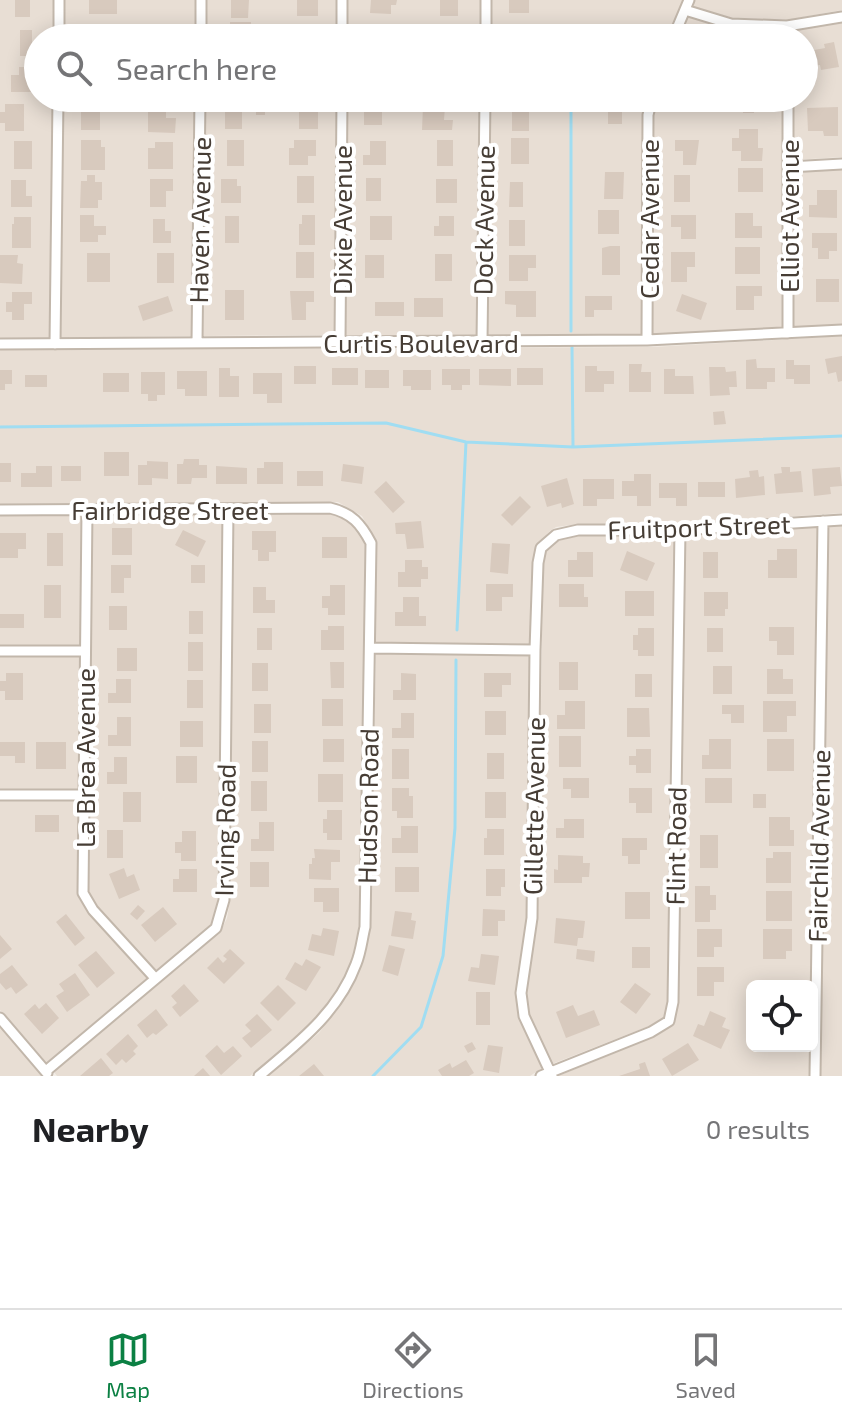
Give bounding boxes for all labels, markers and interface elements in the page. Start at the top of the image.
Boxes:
search box [24,24,818,112]
icon: search [52,46,96,90]
text: Search here [116,50,277,86]
street label: Haven Avenue [182,136,216,304]
street label: Cedar Avenue [633,139,664,299]
street label: Elliot Avenue [773,139,804,293]
street label: Dixie Avenue [326,145,357,295]
street label: Dock Avenue [466,145,500,295]
street label: Curtis Boulevard [323,327,519,358]
street label: Fairbridge Street [71,494,269,525]
street label: Fruitport Street [607,507,791,545]
street label: La Brea Avenue [69,668,100,848]
street label: Gillette Avenue [516,717,550,895]
street label: Hudson Road [350,728,384,884]
street label: Fairchild Avenue [801,749,835,943]
street label: Irving Road [207,763,241,897]
street label: Flint Road [658,786,692,906]
map controls [746,980,818,1052]
button: locate [746,980,818,1052]
text: Nearby [32,1108,149,1149]
text: 0 results [706,1113,810,1144]
tab: Map [106,1328,150,1402]
tab: Directions [362,1328,464,1402]
tab: Saved [676,1328,736,1402]

